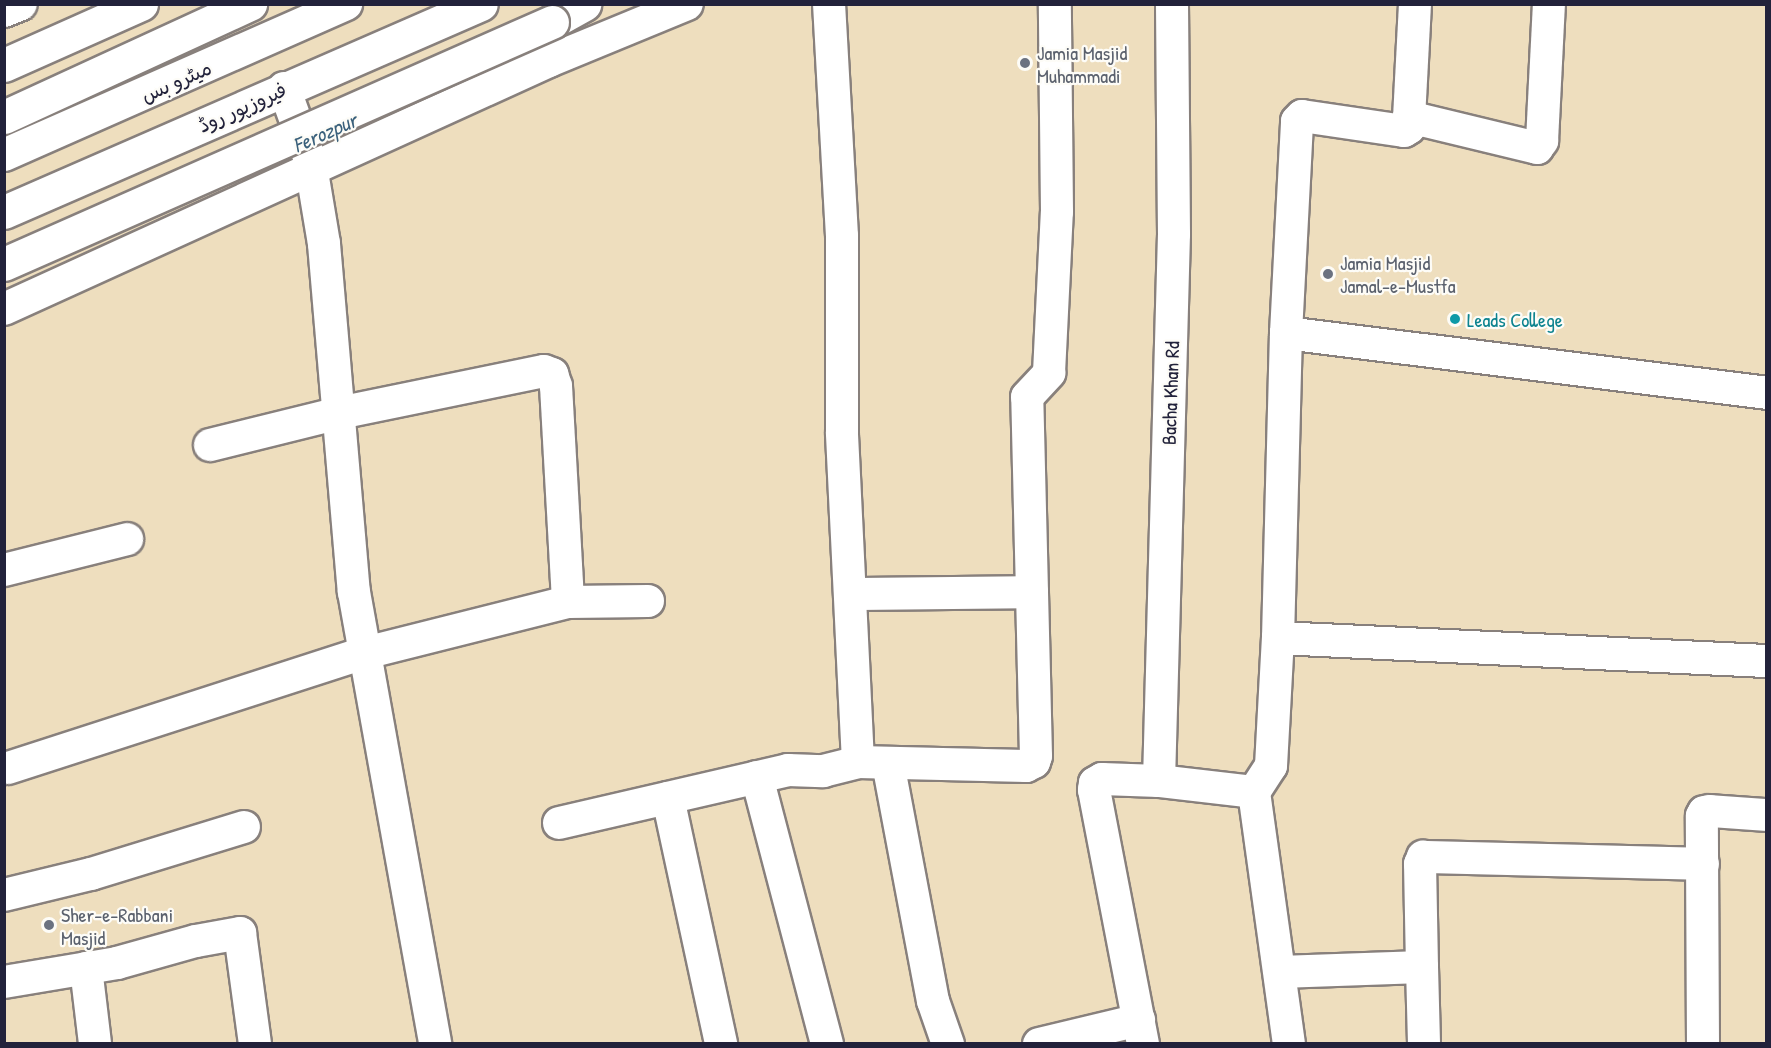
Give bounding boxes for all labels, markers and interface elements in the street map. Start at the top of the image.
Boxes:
place label: Jamia Masjid Muhammadi [1037,40,1127,87]
street label: میٹرو بس [137,55,215,107]
marker: Jamia Masjid Muhammadi [1018,56,1032,70]
street label: فیروزپور روڈ [194,77,290,137]
water label: Ferozpur [289,108,361,158]
place label: Jamia Masjid Jamal-e-Mustfa [1340,250,1456,297]
marker: Jamia Masjid Jamal-e-Mustfa [1321,267,1335,281]
place label: Leads College [1467,307,1563,331]
marker: Leads College [1448,312,1462,326]
street label: Bacha Khan Rd [1156,341,1184,445]
place label: Sher-e-Rabbani Masjid [61,902,173,949]
marker: Sher-e-Rabbani Masjid [42,918,56,932]

